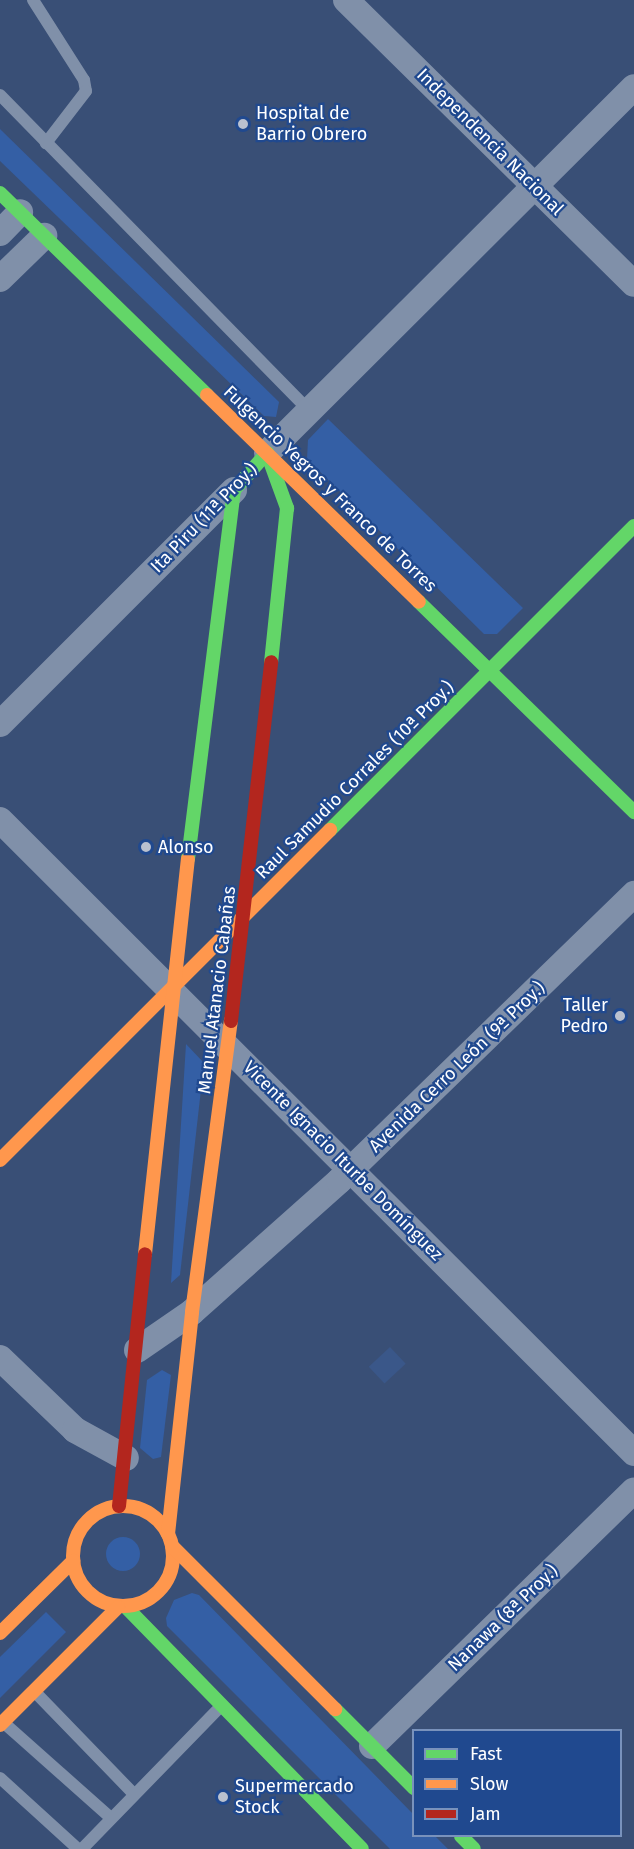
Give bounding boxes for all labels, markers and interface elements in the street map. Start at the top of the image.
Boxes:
street label: Independencia Nacional [412,64,568,220]
place label: Hospital de Barrio Obrero [256,103,367,146]
marker: Hospital de Barrio Obrero [234,115,252,133]
street label: Fulgencio Yegros y Franco de Torres [219,381,441,597]
street label: Ita Piru (11ª Proy.) [146,459,262,577]
street label: Raul Samudio Corrales (10ª Proy.) [251,676,459,884]
place label: Alonso [158,836,213,858]
marker: Alonso [139,840,153,854]
street label: Manuel Atanacio Cabañas [194,885,240,1095]
street label: Avenida Cerro León (9ª Proy.) [364,977,550,1157]
place label: Taller Pedro [561,995,608,1038]
marker: Taller Pedro [613,1009,627,1023]
street label: Vicente Ignacio Iturbe Domínguez [239,1057,447,1265]
street label: Nanawa (8ª Proy.) [444,1560,562,1676]
legend [412,1729,622,1837]
text: Fast [470,1743,502,1765]
text: Slow [470,1773,508,1795]
place label: Supermercado Stock [235,1776,354,1818]
marker: Supermercado Stock [216,1790,230,1804]
text: Jam [470,1803,501,1825]

